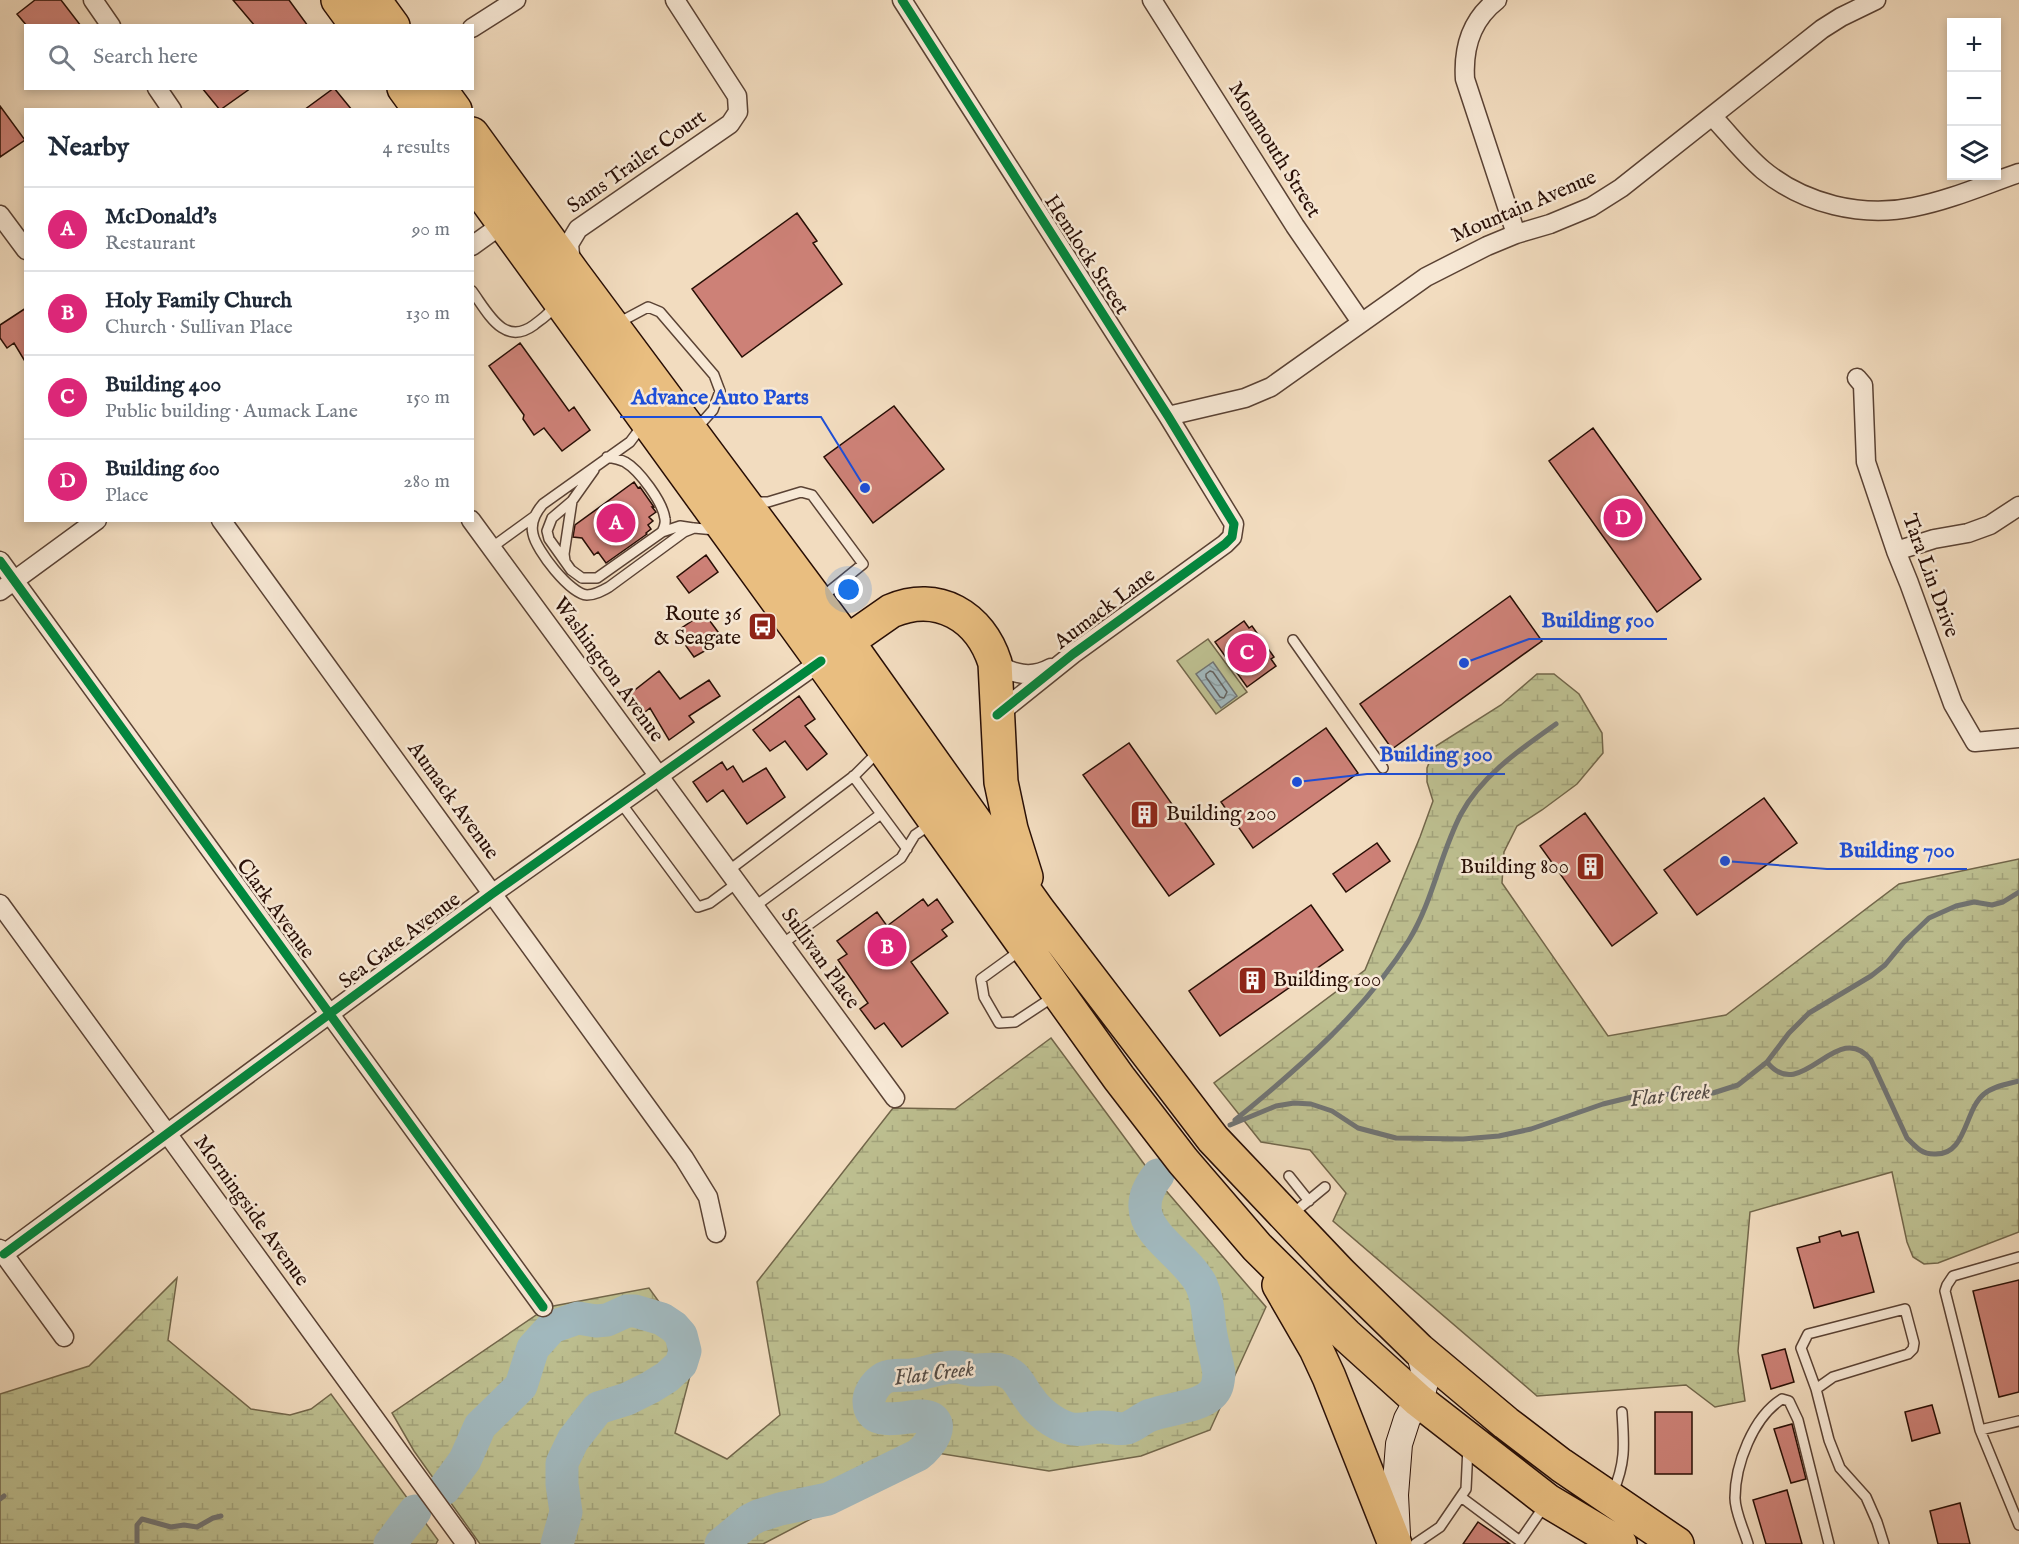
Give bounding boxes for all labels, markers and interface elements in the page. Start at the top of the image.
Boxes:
map controls [1947,18,2001,180]
button: + [1947,18,2001,72]
search box [24,24,474,90]
icon: search [45,41,78,74]
text: Search here [93,43,198,71]
button: − [1947,72,2001,126]
street label: Monmouth Street [1221,77,1327,223]
street label: Sams Trailer Court [562,104,712,220]
button: layers [1947,126,2001,180]
text: Nearby [48,131,129,164]
text: 4 results [383,135,450,160]
street label: Mountain Avenue [1448,164,1601,250]
street label: Hemlock Street [1037,190,1135,320]
text: McDonald's [105,203,217,231]
text: A [61,217,74,242]
text: 90 m [412,217,450,242]
text: Restaurant [105,231,196,256]
text: Holy Family Church [105,287,292,315]
text: B [61,301,74,326]
text: 130 m [405,301,450,326]
text: Church · Sullivan Place [105,315,293,340]
text: Building 400 [105,371,221,399]
callout: Advance Auto Parts [620,377,821,417]
text: Advance Auto Parts [630,384,809,412]
text: C [60,385,75,410]
text: 150 m [406,385,450,410]
text: Public building · Aumack Lane [105,399,358,424]
text: Building 600 [105,455,220,483]
text: D [59,469,76,494]
text: 280 m [403,469,450,494]
text: Place [105,483,148,508]
pin: D [1604,496,1642,540]
pin: A [596,500,636,546]
street label: Tara Lin Drive [1895,511,1965,642]
street label: Aumack Lane [1048,562,1161,657]
your location [834,575,863,604]
street label: Washington Avenue [546,592,670,748]
callout: Building 500 [1529,599,1667,639]
place label: Route 36 & Seagate [654,601,742,652]
text: Building 500 [1541,607,1655,635]
bus stop icon: Route 36 & Seagate [746,610,778,642]
pin: C [1228,630,1266,676]
callout: Building 300 [1367,734,1505,774]
street label: Aumack Avenue [401,736,505,866]
text: Building 300 [1379,741,1493,769]
building icon: Building 200 [1129,798,1161,830]
place label: Building 200 [1166,801,1277,828]
callout: Building 700 [1827,829,1967,869]
text: Building 700 [1839,837,1955,865]
building icon: Building 800 [1574,851,1606,883]
street label: Clark Avenue [230,854,321,965]
place label: Building 800 [1460,854,1569,881]
street label: Sea Gate Avenue [334,886,466,996]
street label: Sullivan Place [774,903,866,1015]
pin: B [868,924,906,970]
building icon: Building 100 [1236,964,1268,996]
place label: Building 100 [1273,967,1381,994]
water label: Flat Creek [1628,1078,1712,1114]
street label: Morningside Avenue [187,1130,315,1292]
water label: Flat Creek [892,1355,976,1393]

